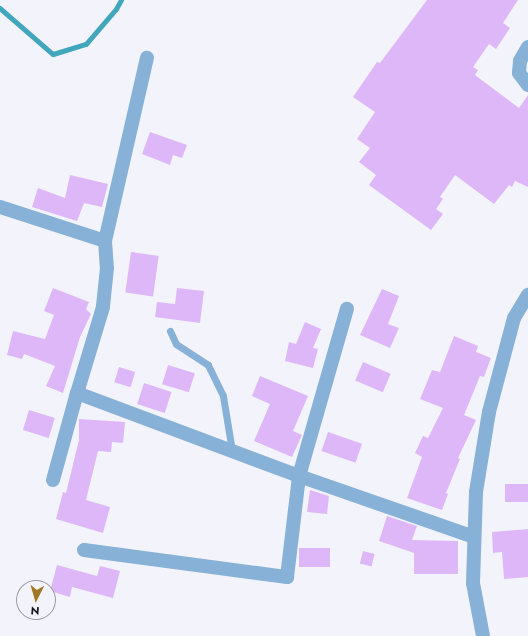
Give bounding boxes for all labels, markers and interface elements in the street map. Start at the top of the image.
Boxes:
north arrow [16,580,56,620]
text: N [30,603,40,619]

